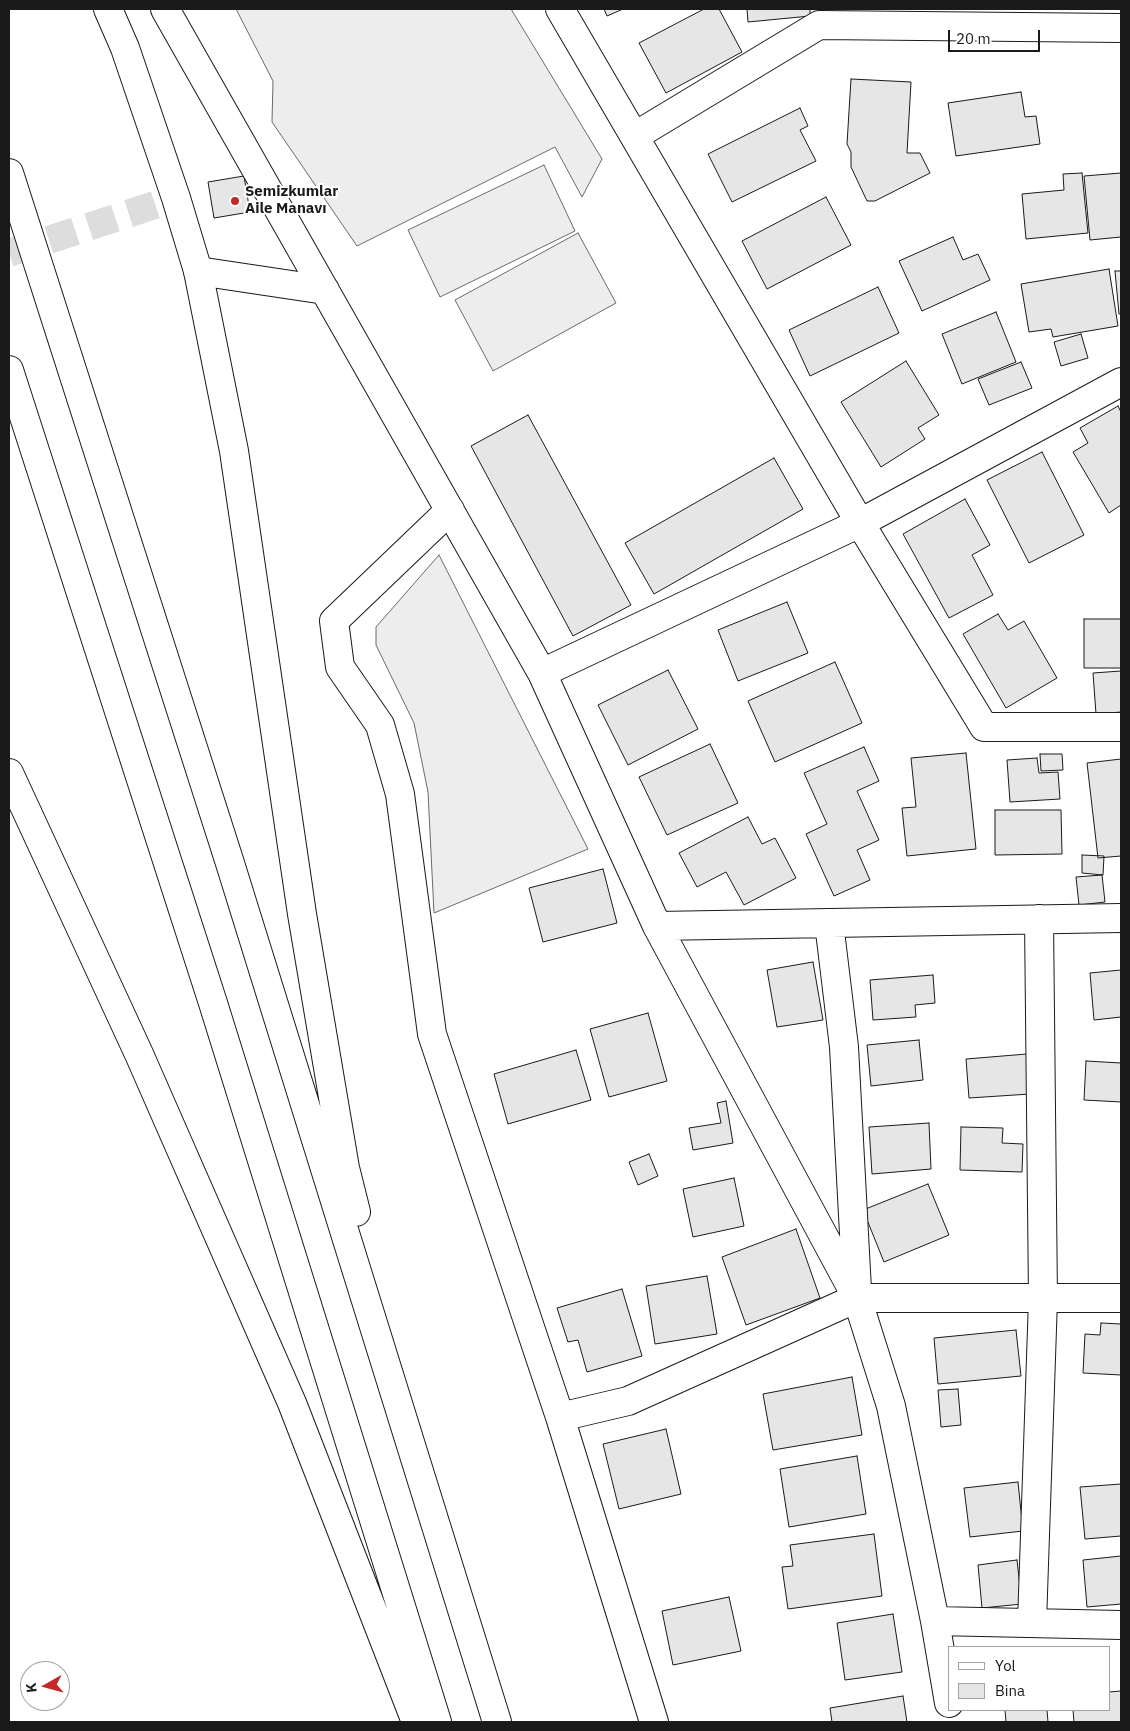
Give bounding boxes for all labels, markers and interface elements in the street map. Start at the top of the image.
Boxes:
scale bar [950,20,1042,52]
text: 20 m [956,29,991,48]
place label: Semizkumlar Aile Manavı [245,183,338,218]
marker: Semizkumlar Aile Manavı [229,195,241,207]
legend [948,1646,1110,1711]
text: Yol [995,1656,1016,1675]
north arrow [20,1661,70,1711]
text: Bina [995,1681,1025,1700]
text: K [22,1682,41,1694]

